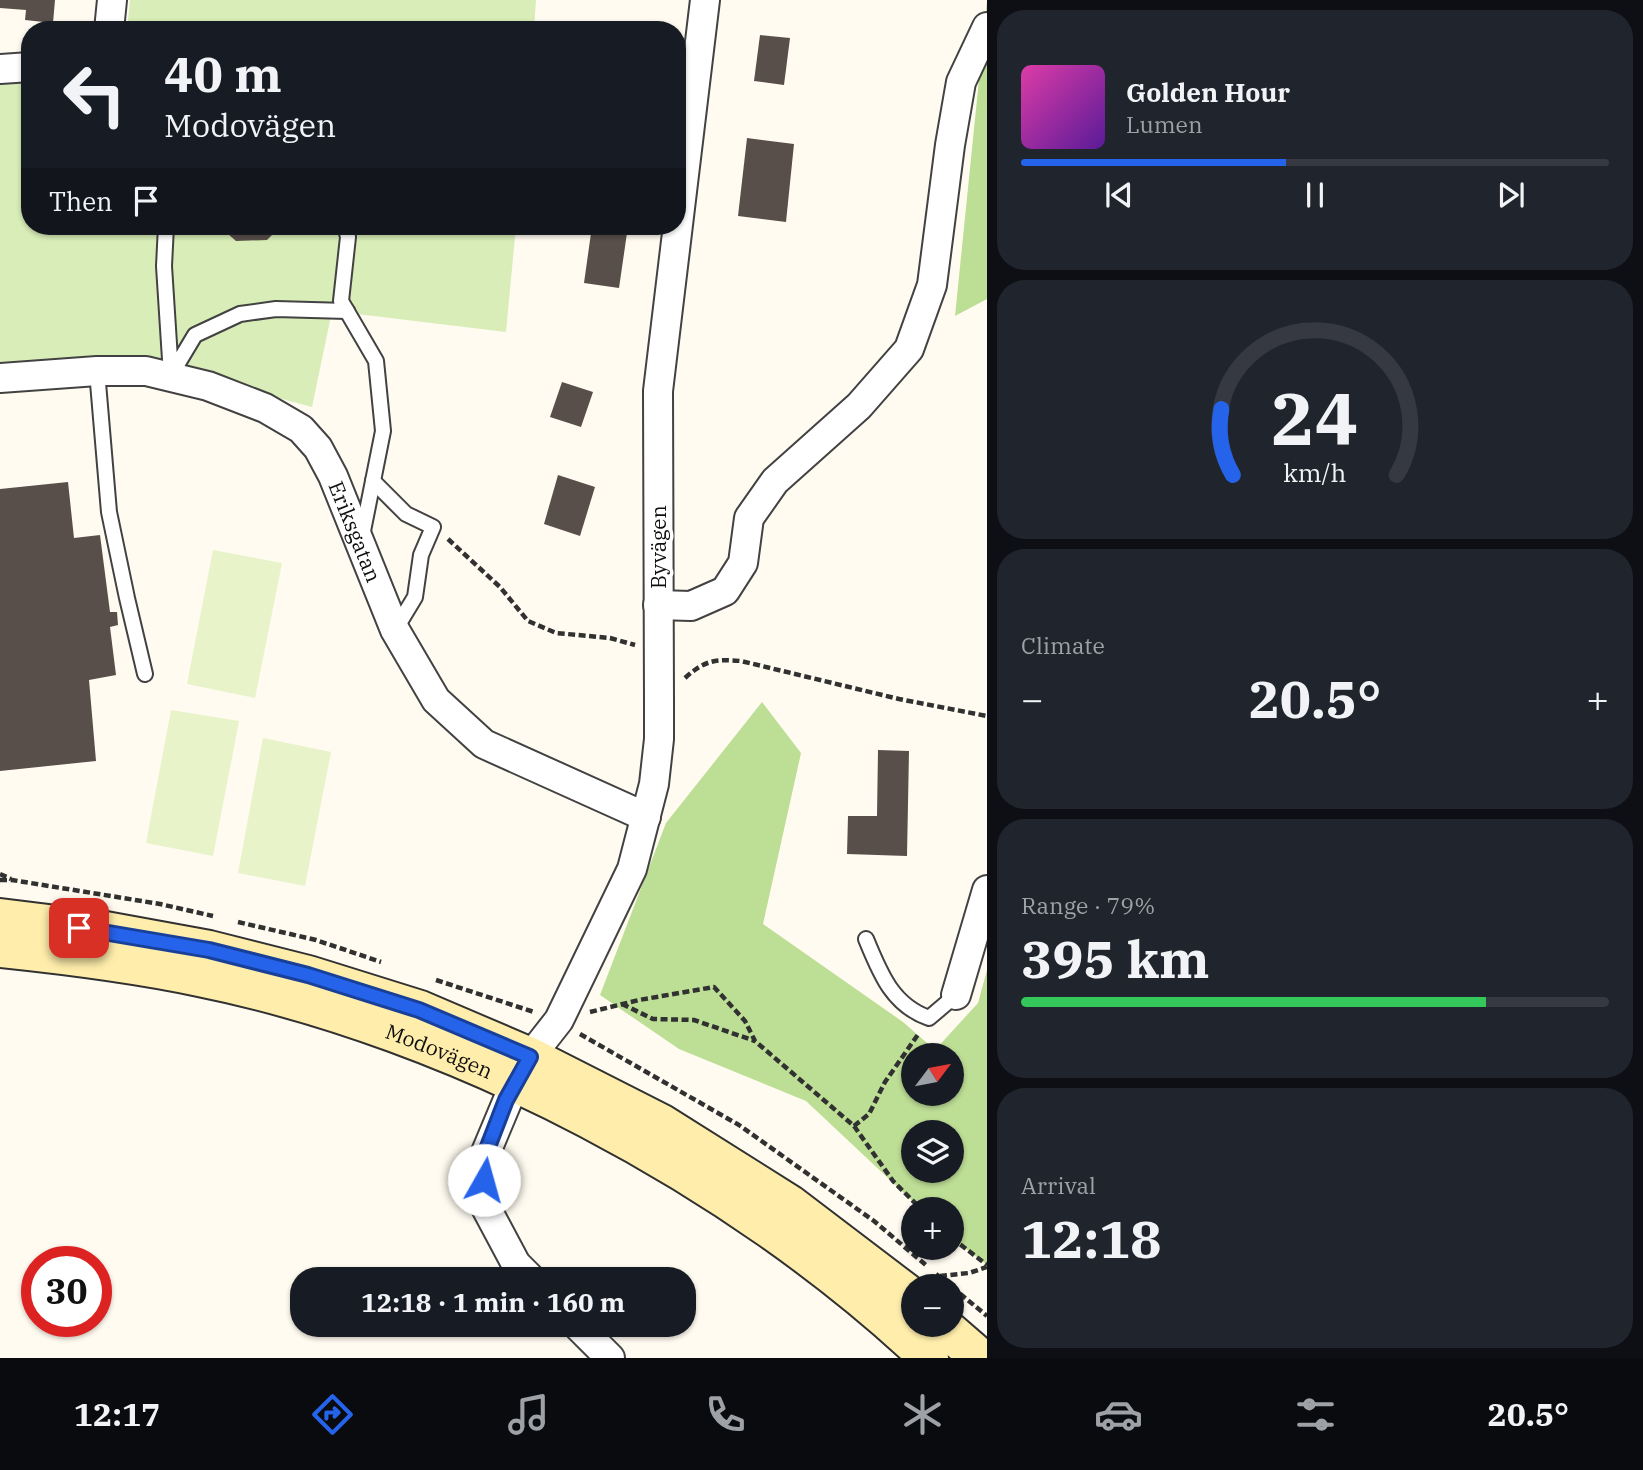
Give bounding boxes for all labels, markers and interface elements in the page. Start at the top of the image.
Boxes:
text: 40 m [164,42,282,105]
icon: left [49,49,140,140]
text: Golden Hour [1126,75,1290,109]
text: Modovägen [164,104,336,146]
text: Lumen [1126,109,1203,139]
icon: previous [1100,176,1138,214]
icon: pause [1296,176,1334,214]
icon: next [1492,176,1530,214]
icon: arrive [127,182,165,220]
text: Then [49,184,113,218]
text: 24 [1271,371,1359,466]
text: km/h [1283,456,1347,489]
street label: Eriksgatan [322,477,388,586]
street label: Byvägen [644,505,672,589]
text: Climate [1021,630,1105,660]
text: 20.5° [1249,665,1381,732]
text: − [1021,674,1044,723]
text: + [1586,674,1609,723]
text: Range · 79% [1021,890,1155,920]
pin [49,898,109,958]
icon: arrive [60,909,98,947]
text: 395 km [1021,925,1210,992]
street label: Modovägen [382,1017,497,1085]
north arrow [901,1043,964,1106]
map controls [901,1043,964,1337]
button: layers [901,1120,964,1183]
position arrow [447,1143,521,1217]
text: Arrival [1021,1170,1096,1200]
button: + [901,1197,964,1260]
text: 12:18 [1021,1205,1162,1272]
speed limit sign: 30 [21,1246,112,1337]
button: − [901,1274,964,1337]
text: 12:18 · 1 min · 160 m [361,1285,625,1319]
icon: directions [308,1390,357,1439]
icon: music [504,1390,553,1439]
icon: phone [701,1390,750,1439]
icon: climate [898,1390,947,1439]
icon: car [1094,1390,1143,1439]
icon: filters [1291,1390,1340,1439]
text: 12:17 [74,1393,160,1435]
text: 20.5° [1487,1393,1569,1435]

